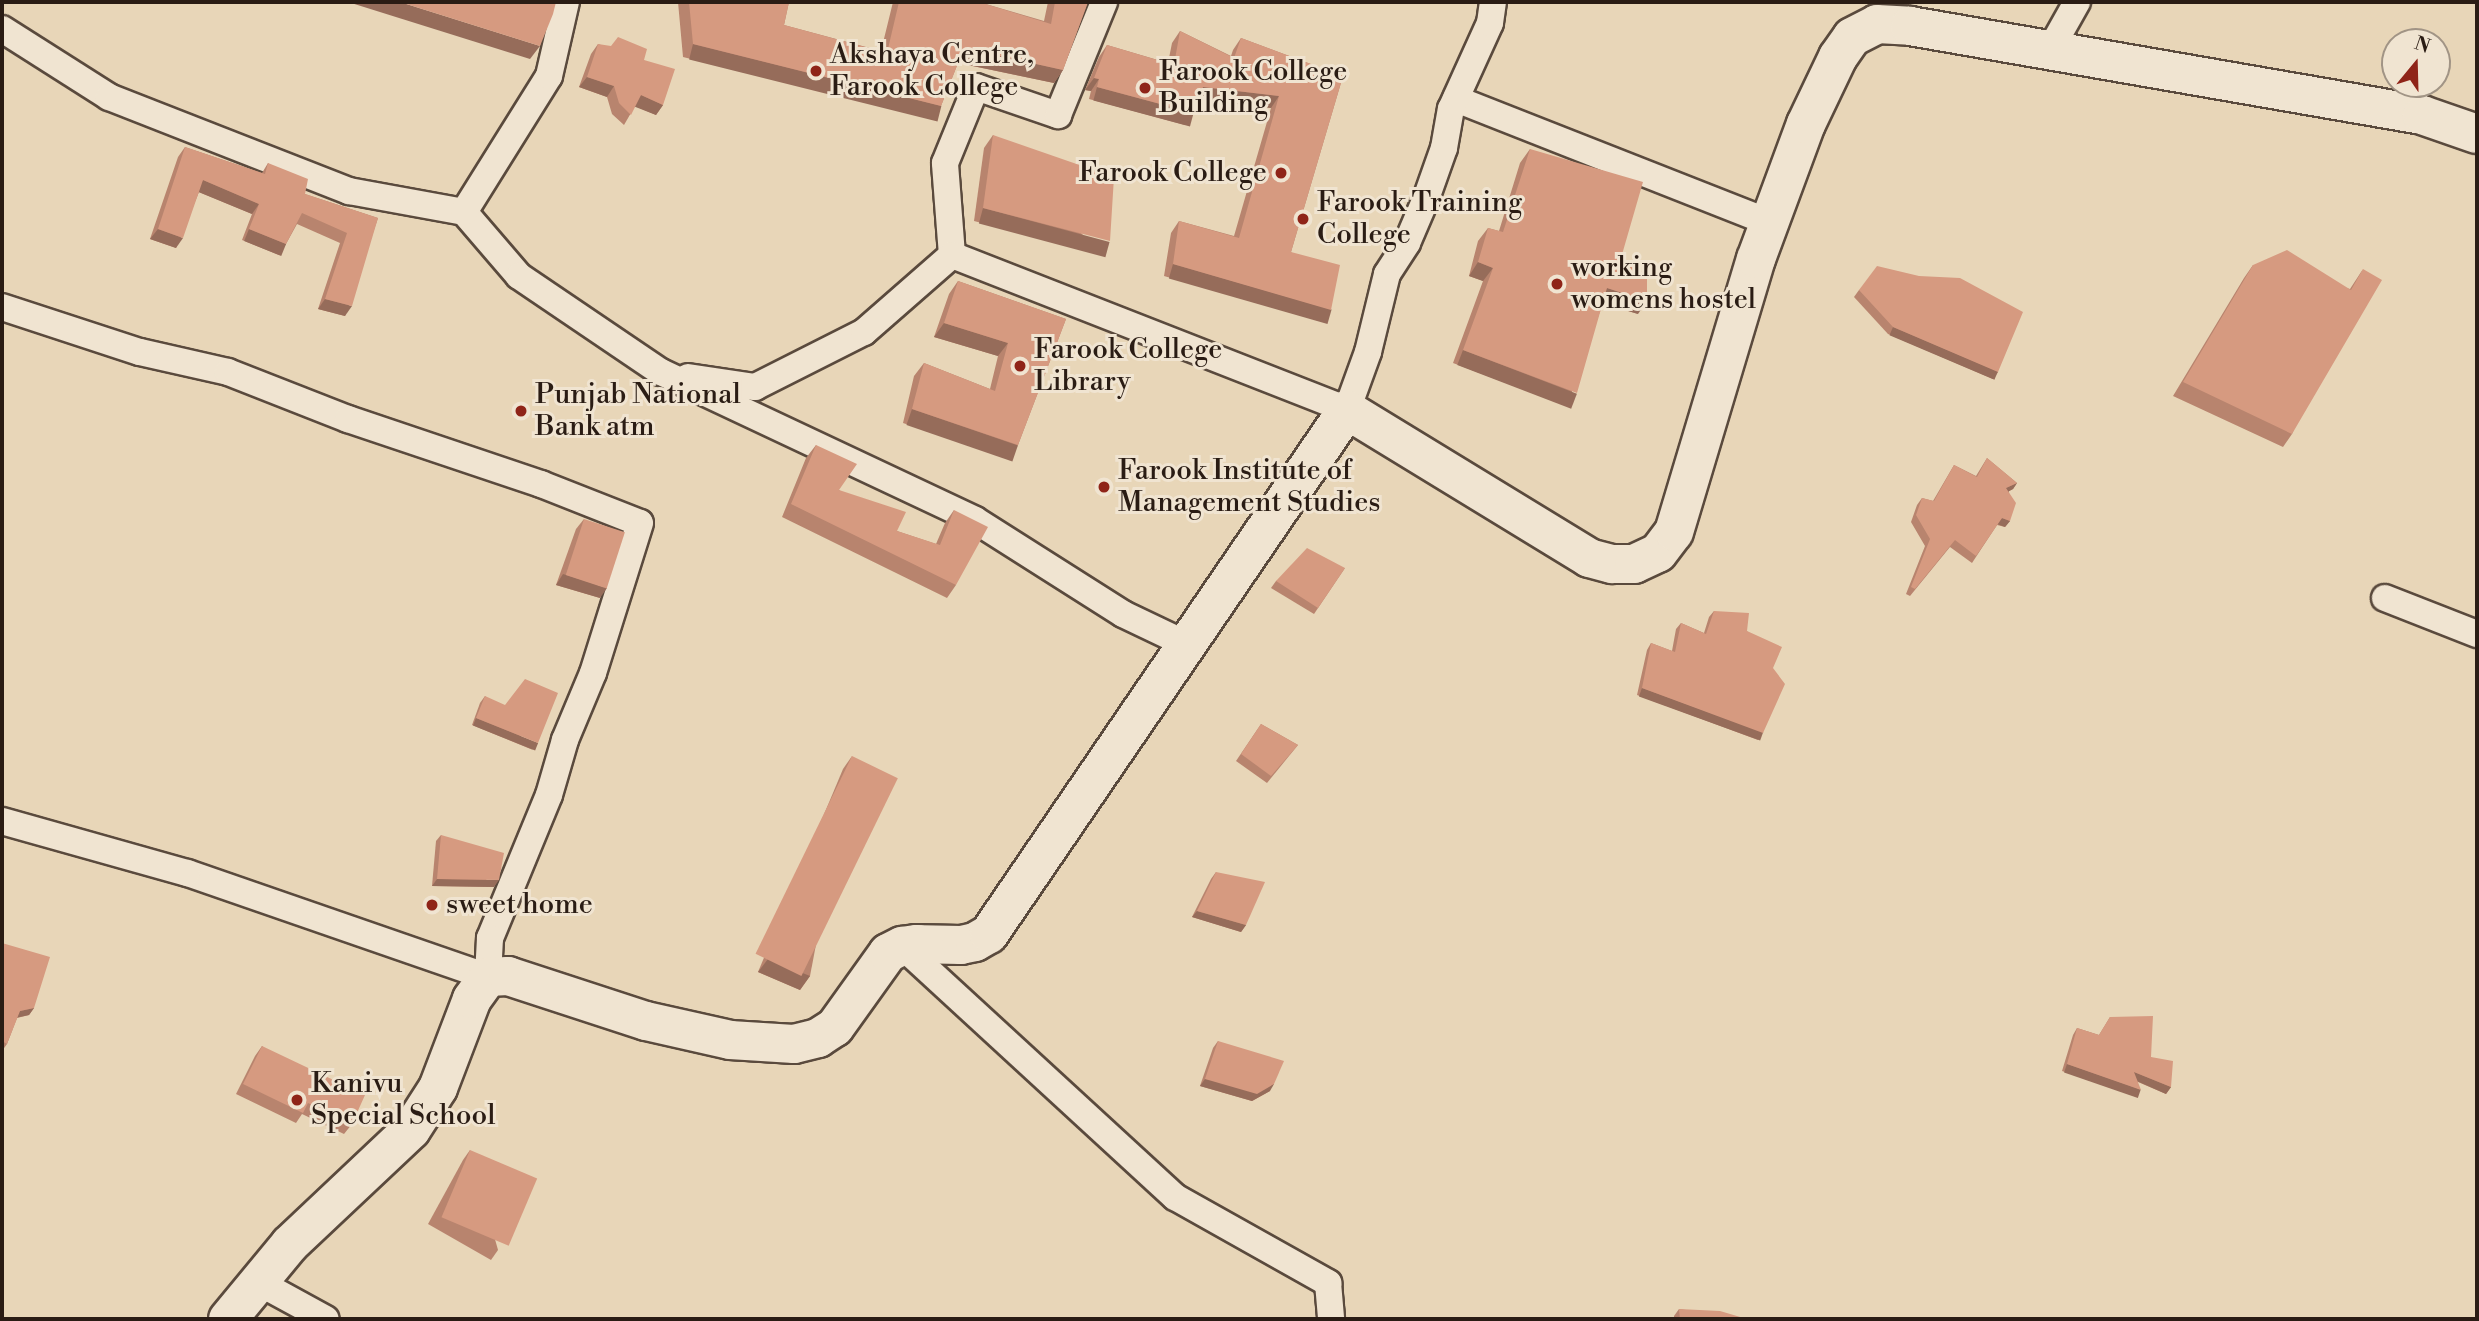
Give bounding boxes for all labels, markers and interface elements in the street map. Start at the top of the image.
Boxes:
north arrow [2381,28,2451,98]
text: N [2411,31,2433,59]
place label: Akshaya Centre, Farook College [830,38,1034,104]
place label: Farook College Building [1159,55,1347,121]
marker: Akshaya Centre, Farook College [808,63,824,79]
marker: Farook College Building [1137,80,1153,96]
place label: Farook College [1079,156,1267,190]
marker: Farook College [1273,165,1289,181]
place label: Farook Training College [1317,186,1522,252]
marker: Farook Training College [1295,211,1311,227]
place label: working womens hostel [1571,251,1756,317]
marker: working womens hostel [1549,276,1565,292]
place label: Farook College Library [1034,333,1222,399]
marker: Farook College Library [1012,358,1028,374]
place label: Punjab National Bank atm [535,378,741,444]
marker: Punjab National Bank atm [513,403,529,419]
place label: Farook Institute of Management Studies [1118,454,1381,520]
marker: Farook Institute of Management Studies [1096,479,1112,495]
place label: sweet home [446,888,593,922]
marker: sweet home [424,897,440,913]
place label: Kanivu Special School [311,1067,495,1133]
marker: Kanivu Special School [289,1092,305,1108]

